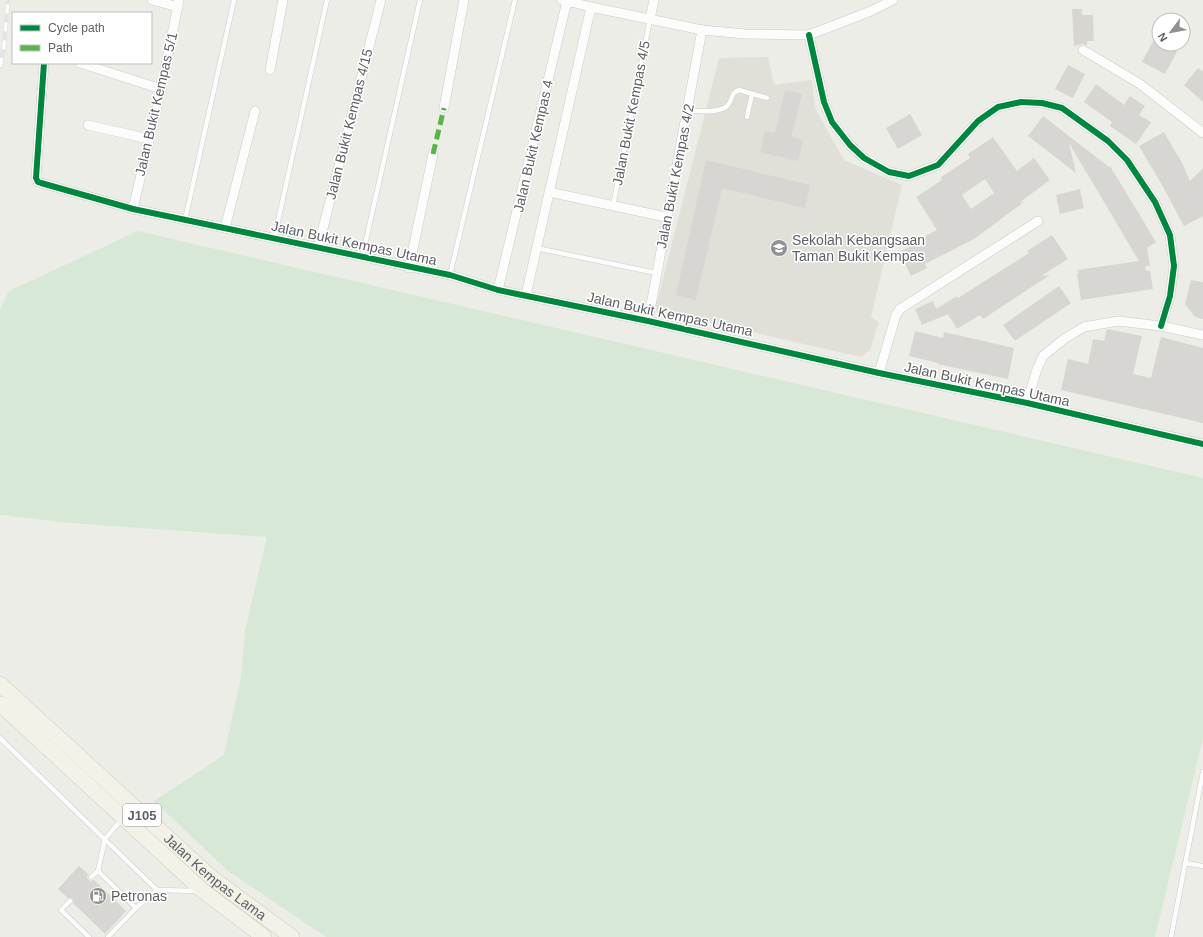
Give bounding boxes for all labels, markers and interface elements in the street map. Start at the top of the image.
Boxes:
legend [12,12,152,64]
north arrow [1151,12,1191,52]
text: Cycle path [48,21,105,35]
street label: Jalan Bukit Kempas 5/1 [132,30,180,177]
text: N [1155,31,1170,44]
street label: Jalan Bukit Kempas 4/5 [609,39,653,187]
text: Path [48,41,73,55]
street label: Jalan Bukit Kempas 4/15 [323,47,376,201]
street label: Jalan Bukit Kempas 4 [510,78,556,214]
street label: Jalan Bukit Kempas 4/2 [653,102,697,250]
street label: Jalan Bukit Kempas Utama [270,218,438,268]
place label: Sekolah Kebangsaan Taman Bukit Kempas [792,232,925,264]
school or university icon: Sekolah Kebangsaan Taman Bukit Kempas [769,238,789,258]
street label: Jalan Bukit Kempas Utama [586,289,754,339]
street label: Jalan Bukit Kempas Utama [903,359,1071,409]
road number: J105 [123,804,161,826]
street label: Jalan Kempas Lama [161,830,270,923]
fuel station icon: Petronas [88,886,108,906]
place label: Petronas [111,888,167,904]

